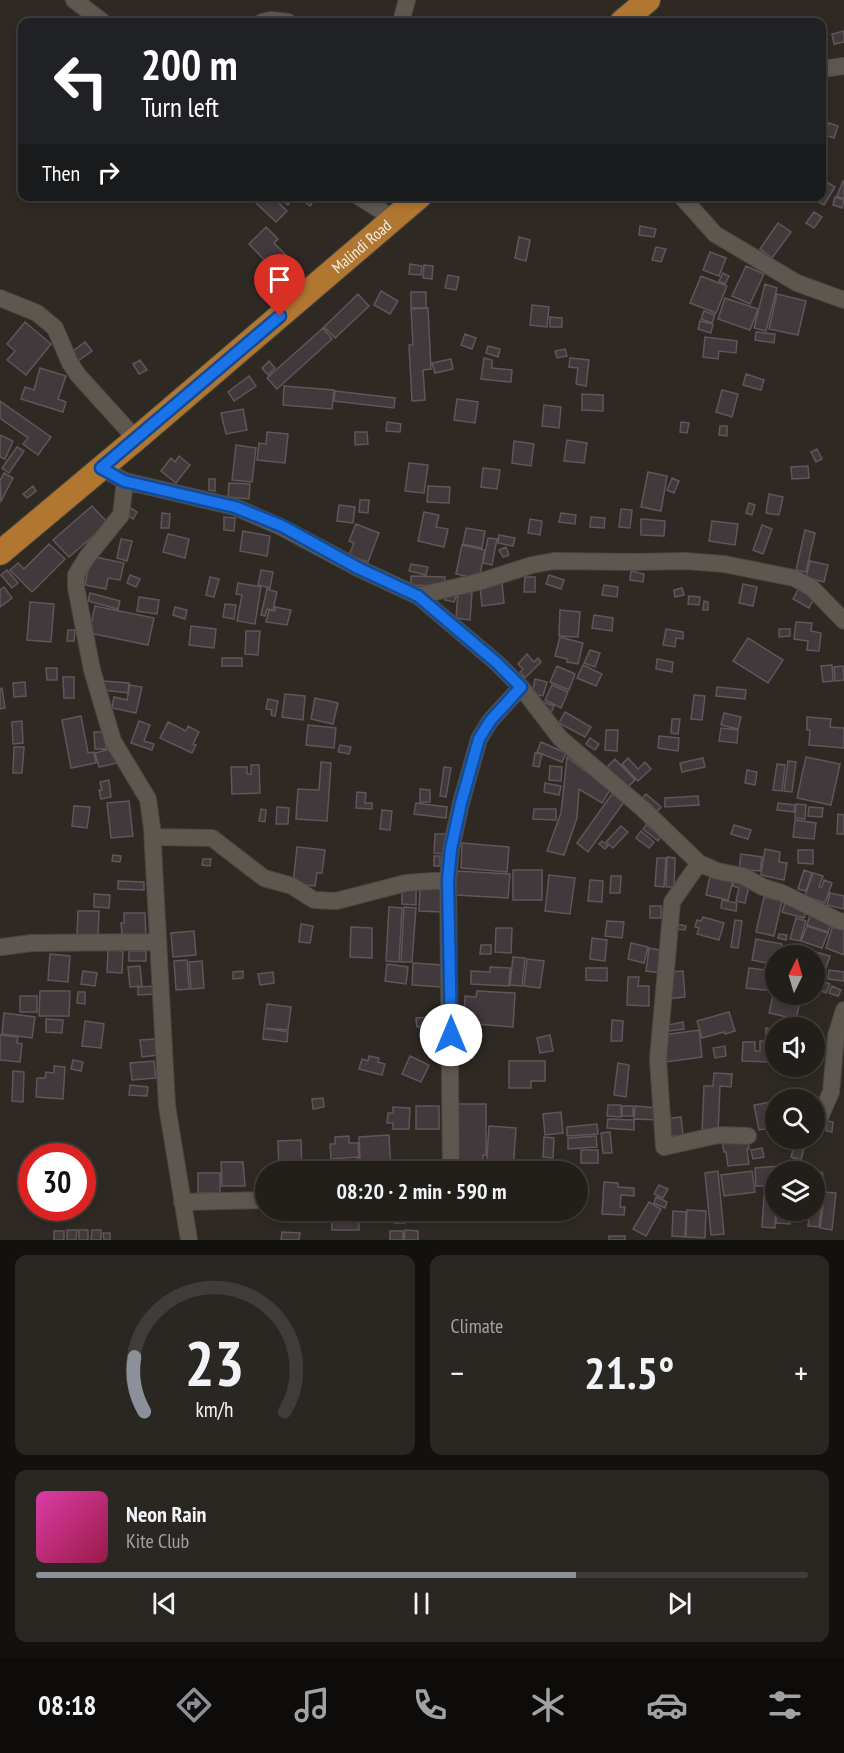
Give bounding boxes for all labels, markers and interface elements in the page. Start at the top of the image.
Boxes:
text: 200 m [141,37,238,92]
icon: left [42,42,120,120]
text: Turn left [141,90,219,124]
icon: right [92,156,125,189]
text: Then [42,159,80,187]
street label: Malindi Road [327,215,395,277]
pin [254,254,305,316]
icon: arrive [263,263,296,296]
north arrow [765,945,825,1005]
map controls [765,945,825,1221]
position arrow [419,1003,483,1067]
button: sound [765,1017,825,1077]
button: search [765,1089,825,1149]
speed limit sign: 30 [18,1143,96,1221]
button: layers [765,1161,825,1221]
text: 08:20 · 2 min · 590 m [336,1177,507,1205]
text: Climate [451,1313,503,1339]
text: 23 [185,1322,245,1403]
text: 21.5° [584,1343,674,1401]
text: − [451,1351,464,1394]
text: + [794,1351,808,1394]
text: km/h [196,1395,234,1423]
text: Neon Rain [126,1500,206,1528]
text: Kite Club [126,1528,189,1554]
icon: previous [148,1587,181,1620]
icon: pause [405,1587,438,1620]
icon: next [663,1587,696,1620]
icon: directions [173,1684,215,1726]
icon: music [291,1684,333,1726]
icon: phone [409,1684,451,1726]
icon: climate [527,1684,569,1726]
icon: car [646,1684,688,1726]
icon: filters [764,1684,806,1726]
text: 08:18 [38,1688,97,1722]

